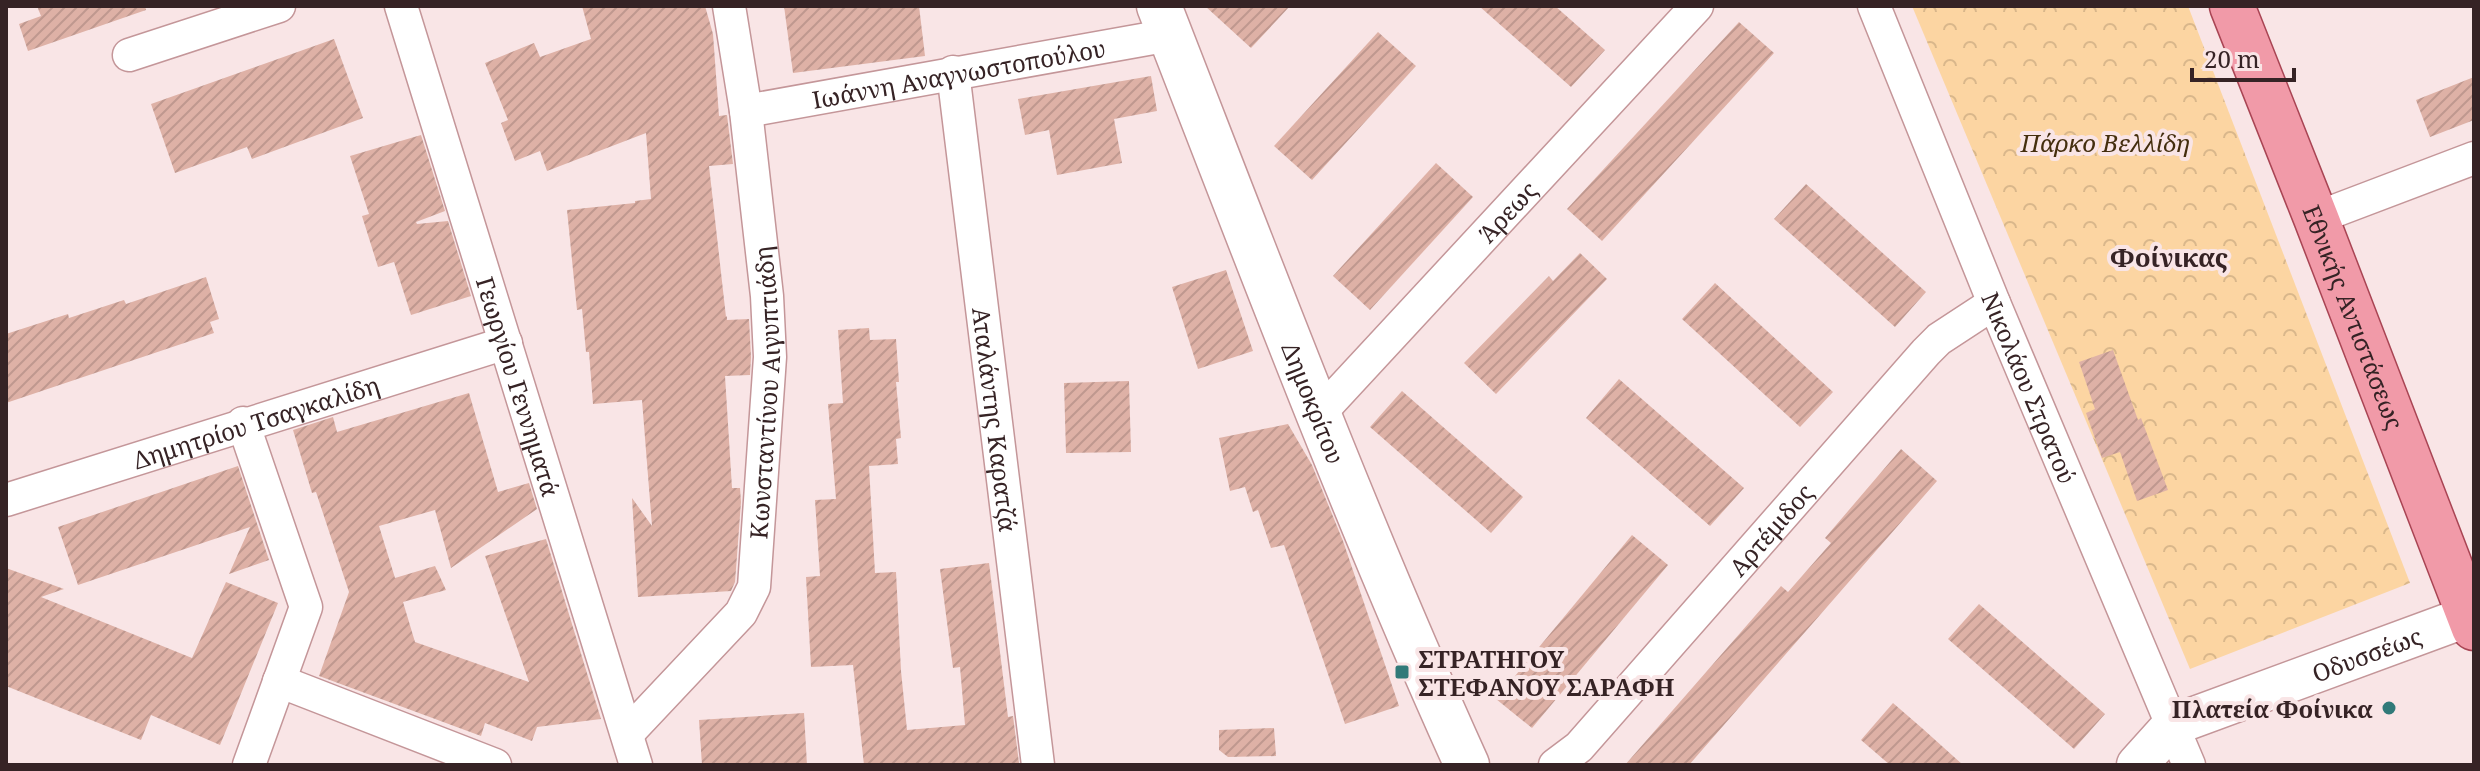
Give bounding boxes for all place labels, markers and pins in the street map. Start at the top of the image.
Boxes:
place label: ΣΤΡΑΤΗΓΟΥ ΣΤΕΦΑΝΟΥ ΣΑΡΑΦΗ [1418,642,1675,703]
marker: ΣΤΡΑΤΗΓΟΥ ΣΤΕΦΑΝΟΥ ΣΑΡΑΦΗ [1393,663,1411,681]
place label: Πλατεία Φοίνικα [2172,692,2373,725]
marker: Πλατεία Φοίνικα [2380,699,2398,717]

